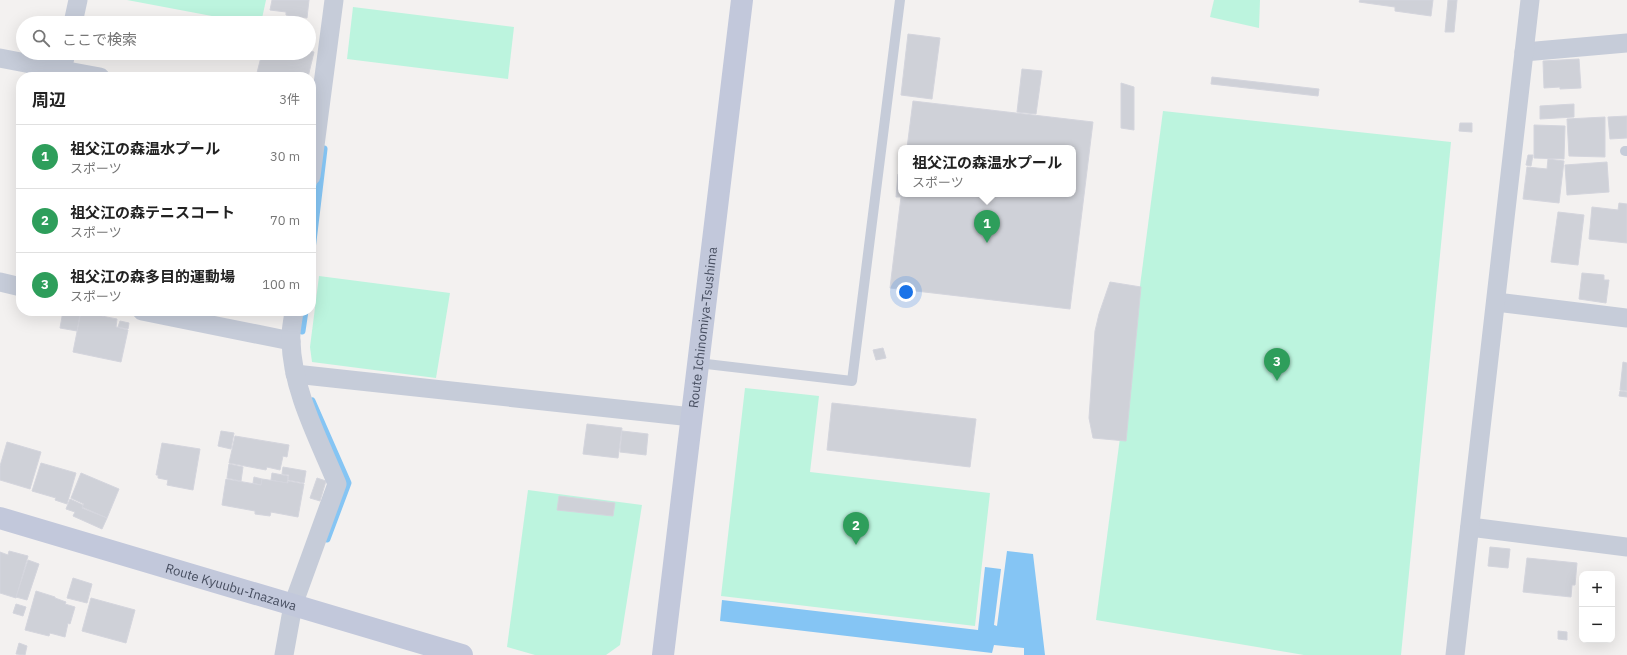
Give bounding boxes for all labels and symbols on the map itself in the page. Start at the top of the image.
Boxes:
pin: 1 [974,210,1000,243]
street label: Route Ichinomiya-Tsushima [685,246,721,409]
your location [896,282,916,302]
pin: 3 [1264,348,1290,381]
pin: 2 [843,512,869,545]
street label: Route Kyuubu-Inazawa [163,560,299,614]

